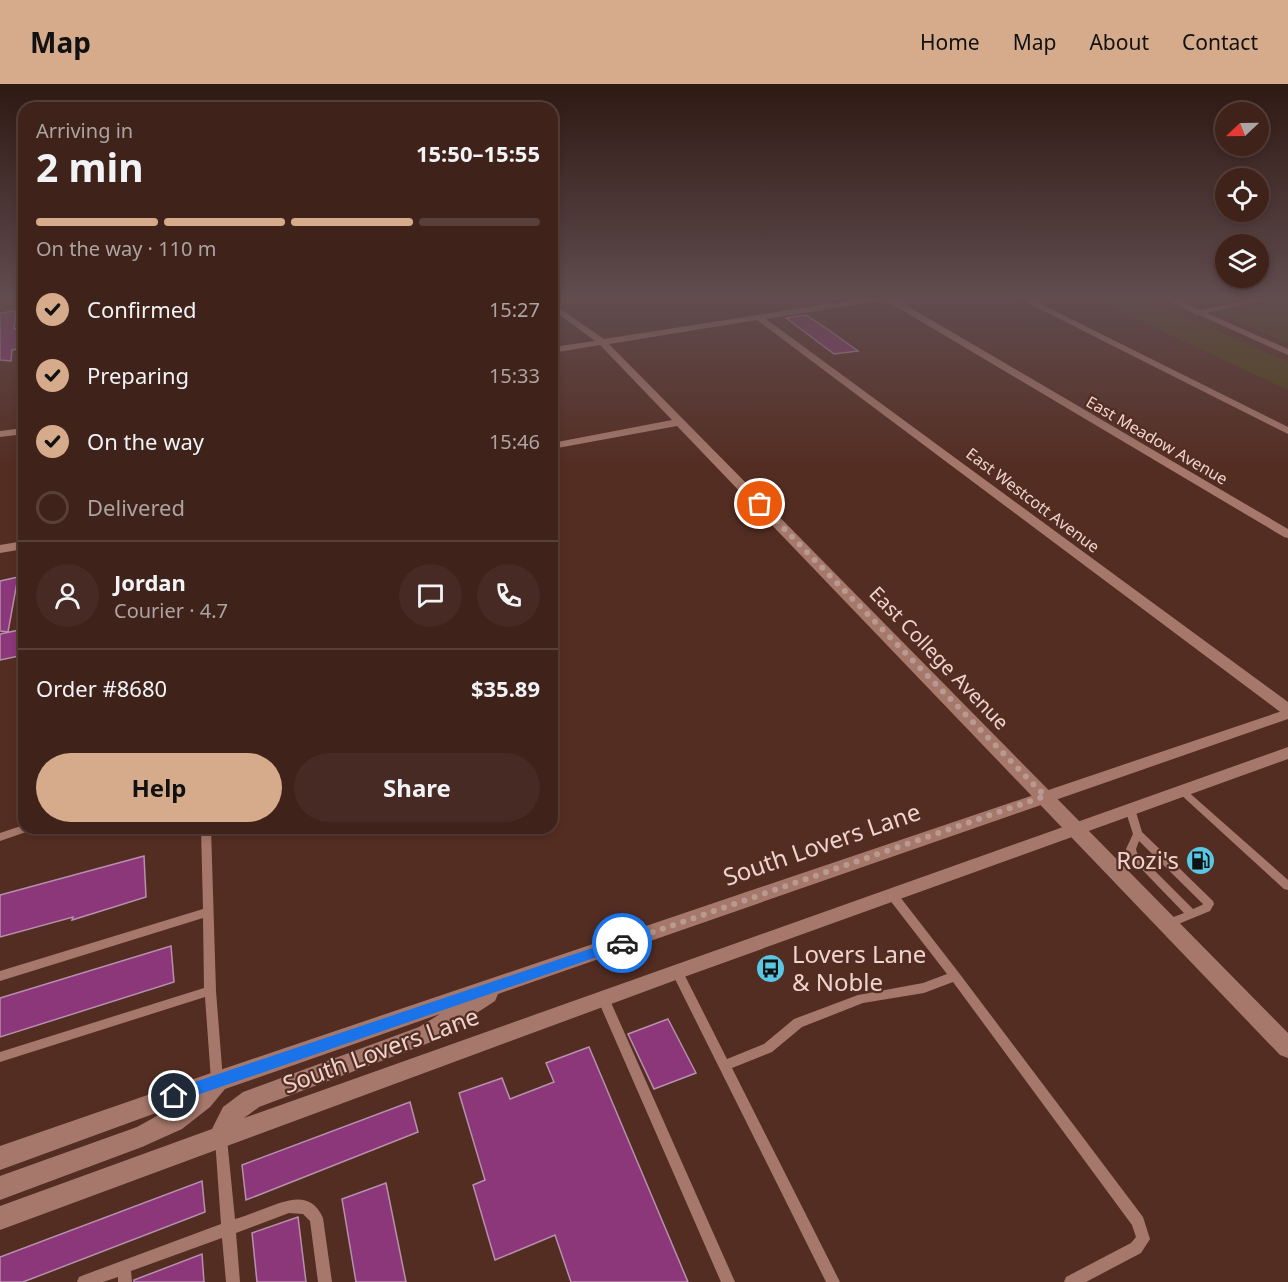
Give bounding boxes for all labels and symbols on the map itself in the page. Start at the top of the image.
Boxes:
north arrow [1215,102,1269,156]
street label: East Meadow Avenue [1082,390,1232,490]
street label: East Westcott Avenue [962,443,1104,557]
pin [734,478,785,529]
street label: East College Avenue [864,580,1015,735]
street label: South Lovers Lane [718,794,925,893]
place label: Rozi's [1116,843,1179,876]
fuel station icon: Rozi's [1184,845,1216,877]
courier [592,913,652,973]
place label: Lovers Lane & Noble [792,937,926,998]
bus stop icon: Lovers Lane & Noble [755,953,787,985]
street label: South Lovers Lane [278,999,483,1100]
pin [148,1070,199,1121]

